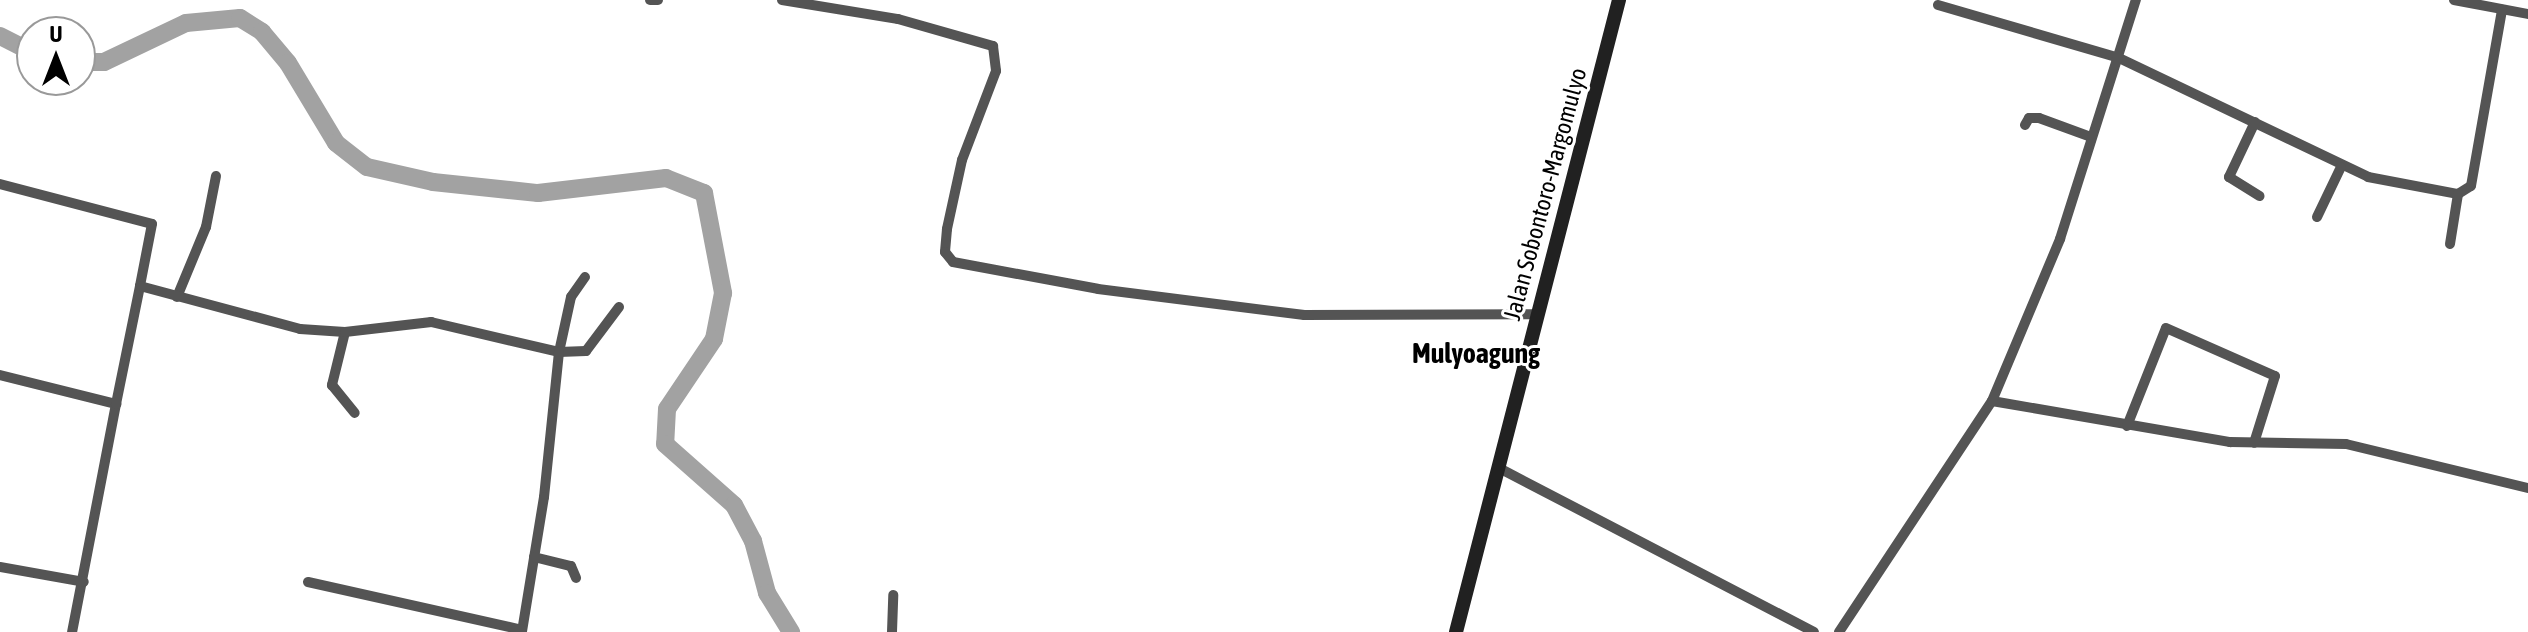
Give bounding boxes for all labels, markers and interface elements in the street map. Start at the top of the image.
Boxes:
north arrow [16,16,96,96]
text: U [50,21,62,47]
street label: Jalan Sobontoro-Margomulyo [1497,65,1593,323]
district label: Mulyoagung [1412,336,1540,370]

